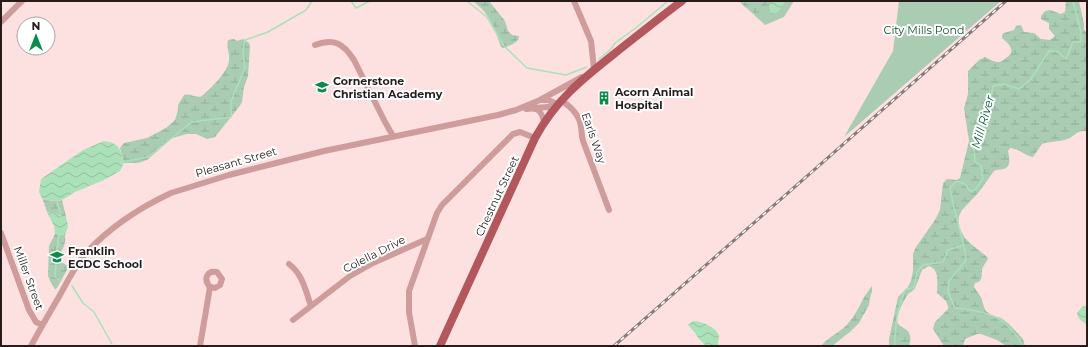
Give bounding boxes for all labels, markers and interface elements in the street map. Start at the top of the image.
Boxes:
north arrow [16,16,56,56]
text: N [32,19,40,33]
park label: City Mills Pond [884,23,964,37]
place label: Cornerstone Christian Academy [333,74,443,101]
school or university icon: Cornerstone Christian Academy [314,79,330,95]
place label: Acorn Animal Hospital [614,85,693,112]
building icon: Acorn Animal Hospital [596,90,612,106]
water label: Mill River [968,93,997,150]
street label: Earls Way [579,111,609,165]
street label: Pleasant Street [194,144,279,180]
street label: Chestnut Street [472,153,522,238]
street label: Colella Drive [340,232,408,276]
street label: Miller Street [11,244,47,312]
place label: Franklin ECDC School [68,244,142,271]
school or university icon: Franklin ECDC School [49,249,65,265]

